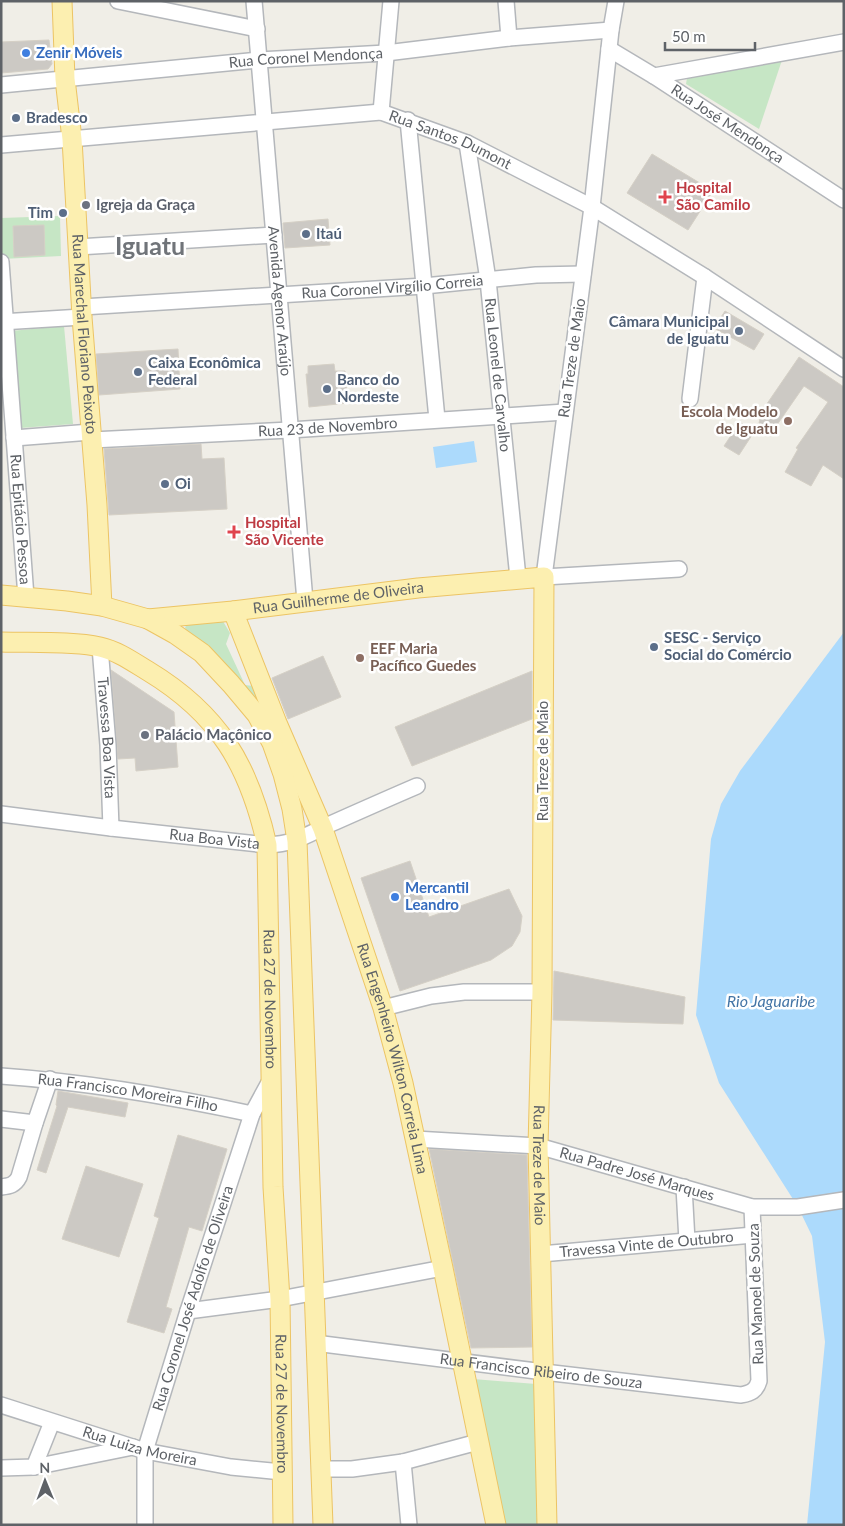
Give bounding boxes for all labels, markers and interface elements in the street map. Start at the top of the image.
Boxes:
scale bar [665,20,755,52]
text: 50 m [672,27,706,45]
place label: Zenir Móveis [36,43,123,61]
street label: Rua Coronel Mendonça [228,43,383,71]
marker: Zenir Móveis [20,47,32,59]
street label: Rua José Mendonça [668,80,788,166]
street label: Rua Santos Dumont [387,106,515,173]
place label: Bradesco [26,108,88,126]
marker: Bradesco [10,112,22,124]
place label: Hospital São Camilo [676,178,751,213]
marker: Hospital São Camilo [658,190,672,204]
place label: Igreja da Graça [96,195,195,213]
marker: Igreja da Graça [80,199,92,211]
place label: Tim [28,203,53,221]
marker: Tim [57,207,69,219]
place label: Itaú [316,224,342,242]
street label: Avenida Agenor Araújo [265,225,296,377]
marker: Itaú [300,228,312,240]
district label: Iguatu [115,230,185,260]
street label: Rua Marechal Floriano Peixoto [69,233,101,435]
street label: Rua Coronel Virgílio Correia [301,270,484,302]
street label: Rua Leonel de Carvalho [482,297,515,453]
street label: Rua Treze de Maio [554,297,588,419]
place label: Câmara Municipal de Iguatu [609,312,729,347]
marker: Câmara Municipal de Iguatu [733,325,745,337]
place label: Caixa Econômica Federal [148,353,261,388]
marker: Caixa Econômica Federal [132,366,144,378]
place label: Banco do Nordeste [337,370,400,405]
marker: Banco do Nordeste [321,383,333,395]
place label: Escola Modelo de Iguatu [681,402,778,437]
street label: Rua 23 de Novembro [257,413,398,440]
marker: Escola Modelo de Iguatu [782,415,794,427]
street label: Rua Epitácio Pessoa [7,453,35,585]
place label: Oi [175,474,191,492]
marker: Oi [159,478,171,490]
place label: Hospital São Vicente [245,513,324,548]
marker: Hospital São Vicente [227,525,241,539]
street label: Rua Guilherme de Oliveira [252,578,424,616]
place label: SESC - Serviço Social do Comércio [664,628,792,663]
place label: EEF Maria Pacífico Guedes [370,639,477,674]
marker: SESC - Serviço Social do Comércio [648,641,660,653]
marker: EEF Maria Pacífico Guedes [354,652,366,664]
street label: Travessa Boa Vista [94,676,120,799]
street label: Rua Treze de Maio [533,701,551,821]
place label: Palácio Maçônico [155,725,272,743]
marker: Palácio Maçônico [139,729,151,741]
street label: Rua Boa Vista [169,824,261,852]
place label: Mercantil Leandro [405,878,469,913]
marker: Mercantil Leandro [389,891,401,903]
street label: Rua 27 de Novembro [260,929,281,1069]
street label: Rua Engenheiro Wilton Correia Lima [354,940,432,1176]
water label: Rio Jaguaribe [727,991,816,1010]
street label: Rua Francisco Moreira Filho [37,1069,220,1115]
street label: Rua Treze de Maio [530,1105,550,1226]
street label: Rua Padre José Marques [558,1143,717,1204]
street label: Rua Coronel José Adolfo de Oliveira [148,1183,236,1413]
street label: Rua Manoel de Souza [744,1223,766,1365]
street label: Travessa Vinte de Outubro [559,1227,734,1260]
street label: Rua 27 de Novembro [272,1334,292,1474]
street label: Rua Francisco Ribeiro de Souza [439,1349,644,1391]
street label: Rua Luiza Moreira [81,1422,199,1469]
north arrow [20,1456,70,1506]
text: N [39,1459,50,1476]

